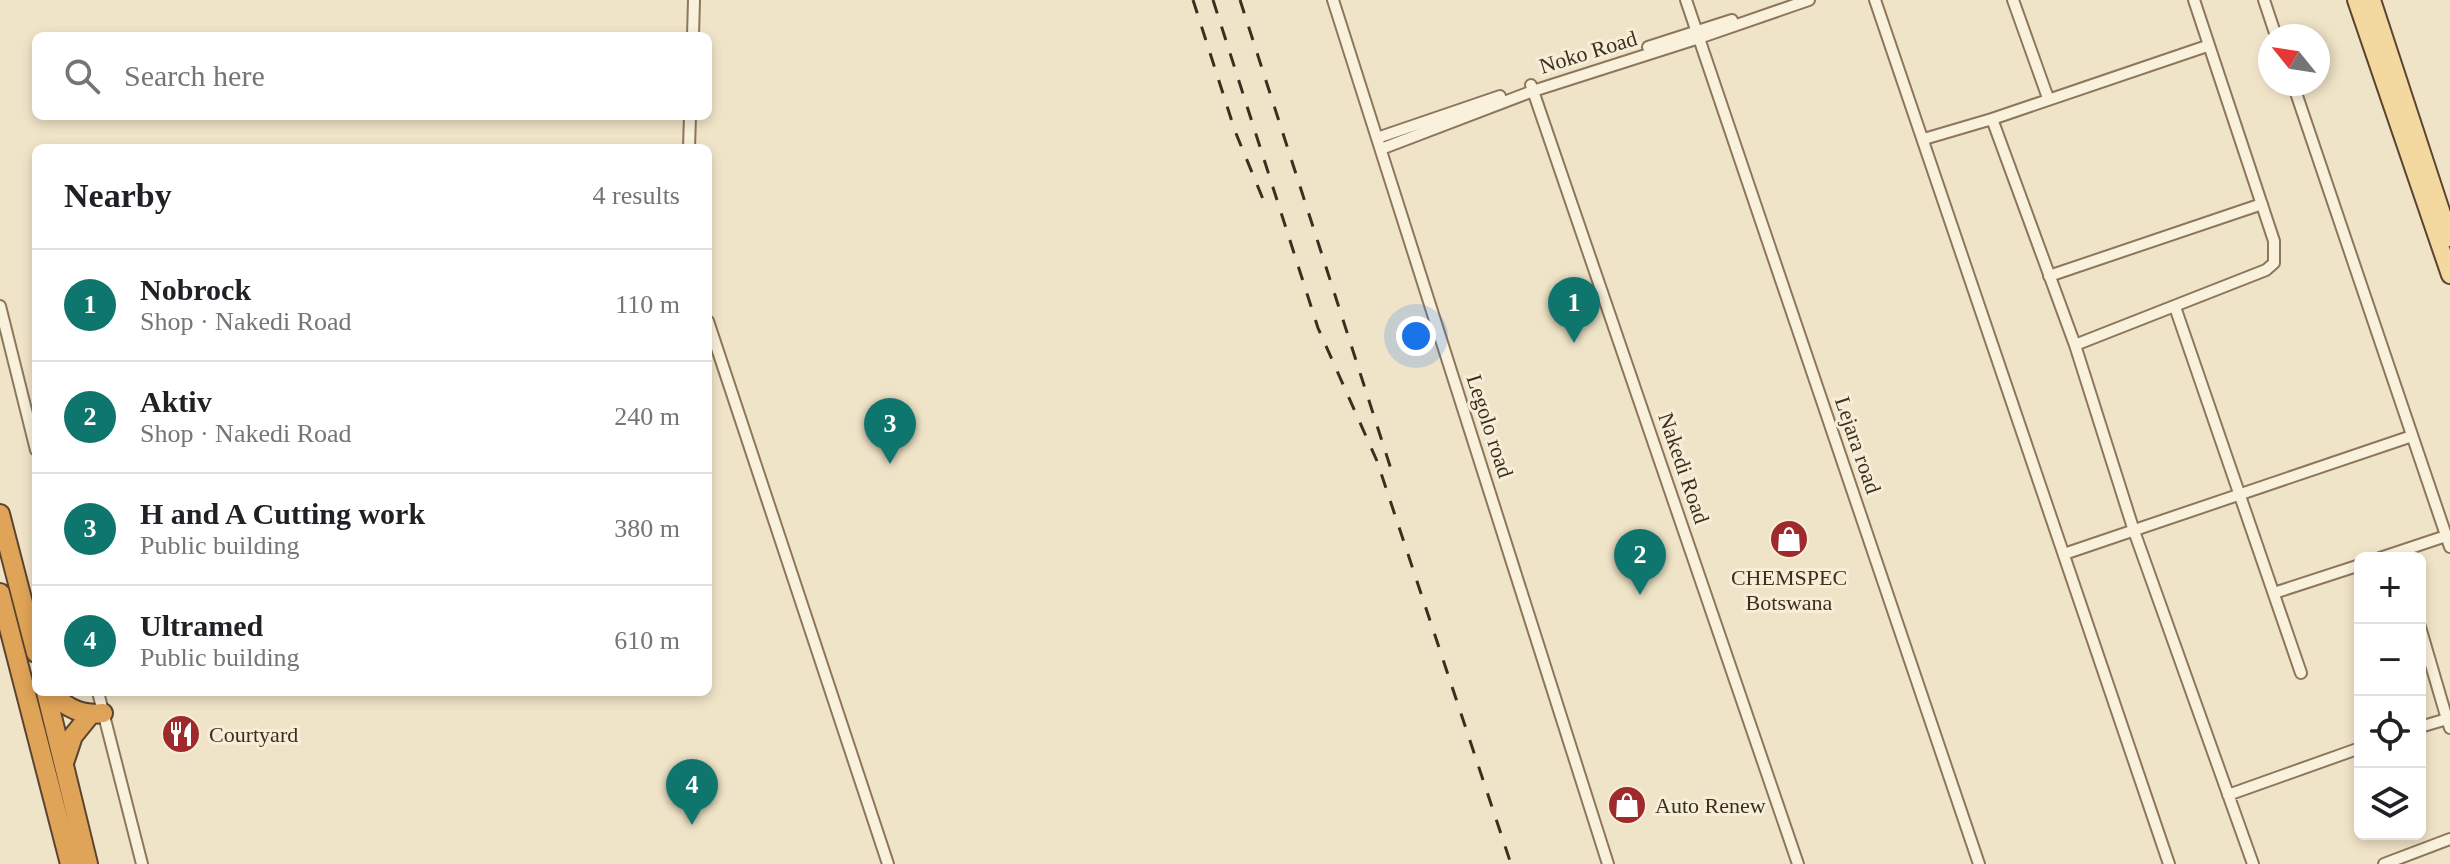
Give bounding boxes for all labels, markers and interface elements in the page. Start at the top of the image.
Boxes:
north arrow [2258,24,2330,96]
street label: Noko Road [1536,25,1640,79]
search box [32,32,712,120]
icon: search [60,54,104,98]
text: Search here [124,59,265,92]
text: Nearby [64,177,172,214]
text: 4 results [593,181,680,210]
text: Nobrock [140,273,251,306]
pin: 1 [1548,277,1600,343]
text: 1 [84,290,97,319]
text: 110 m [615,290,680,319]
text: Shop · Nakedi Road [140,307,352,336]
your location [1396,316,1436,356]
street label: Legolo road [1462,371,1518,481]
text: Aktiv [140,385,212,418]
street label: Lejara road [1830,393,1886,497]
pin: 3 [864,398,916,464]
text: 2 [84,402,97,431]
text: 240 m [614,402,680,431]
street label: Nakedi Road [1653,409,1715,527]
text: Shop · Nakedi Road [140,419,352,448]
text: H and A Cutting work [140,497,425,530]
text: 3 [84,514,97,543]
text: 380 m [614,514,680,543]
shop icon: CHEMSPEC Botswana [1768,518,1810,560]
pin: 2 [1614,529,1666,595]
text: Public building [140,531,300,560]
map controls [2354,552,2426,840]
button: + [2354,552,2426,624]
place label: CHEMSPEC Botswana [1731,565,1847,615]
text: Ultramed [140,609,263,642]
button: − [2354,624,2426,696]
text: 4 [84,626,97,655]
text: 610 m [614,626,680,655]
text: Public building [140,643,300,672]
button: locate [2354,696,2426,768]
restaurant icon: Courtyard [160,713,202,755]
place label: Courtyard [209,722,298,747]
pin: 4 [666,759,718,825]
button: layers [2354,768,2426,840]
shop icon: Auto Renew [1606,784,1648,826]
place label: Auto Renew [1655,793,1766,818]

